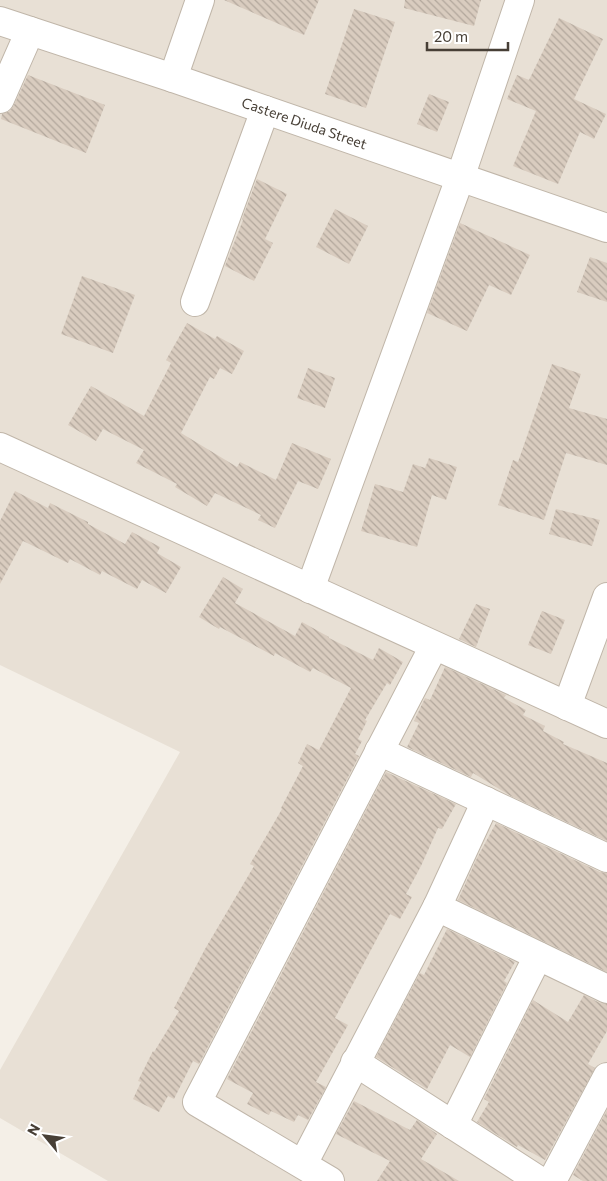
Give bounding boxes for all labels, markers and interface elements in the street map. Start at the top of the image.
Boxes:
scale bar [427,20,508,52]
text: 20 m [434,27,468,45]
street label: Castere Diuda Street [240,93,369,152]
north arrow [20,1111,70,1161]
text: N [23,1121,43,1138]

